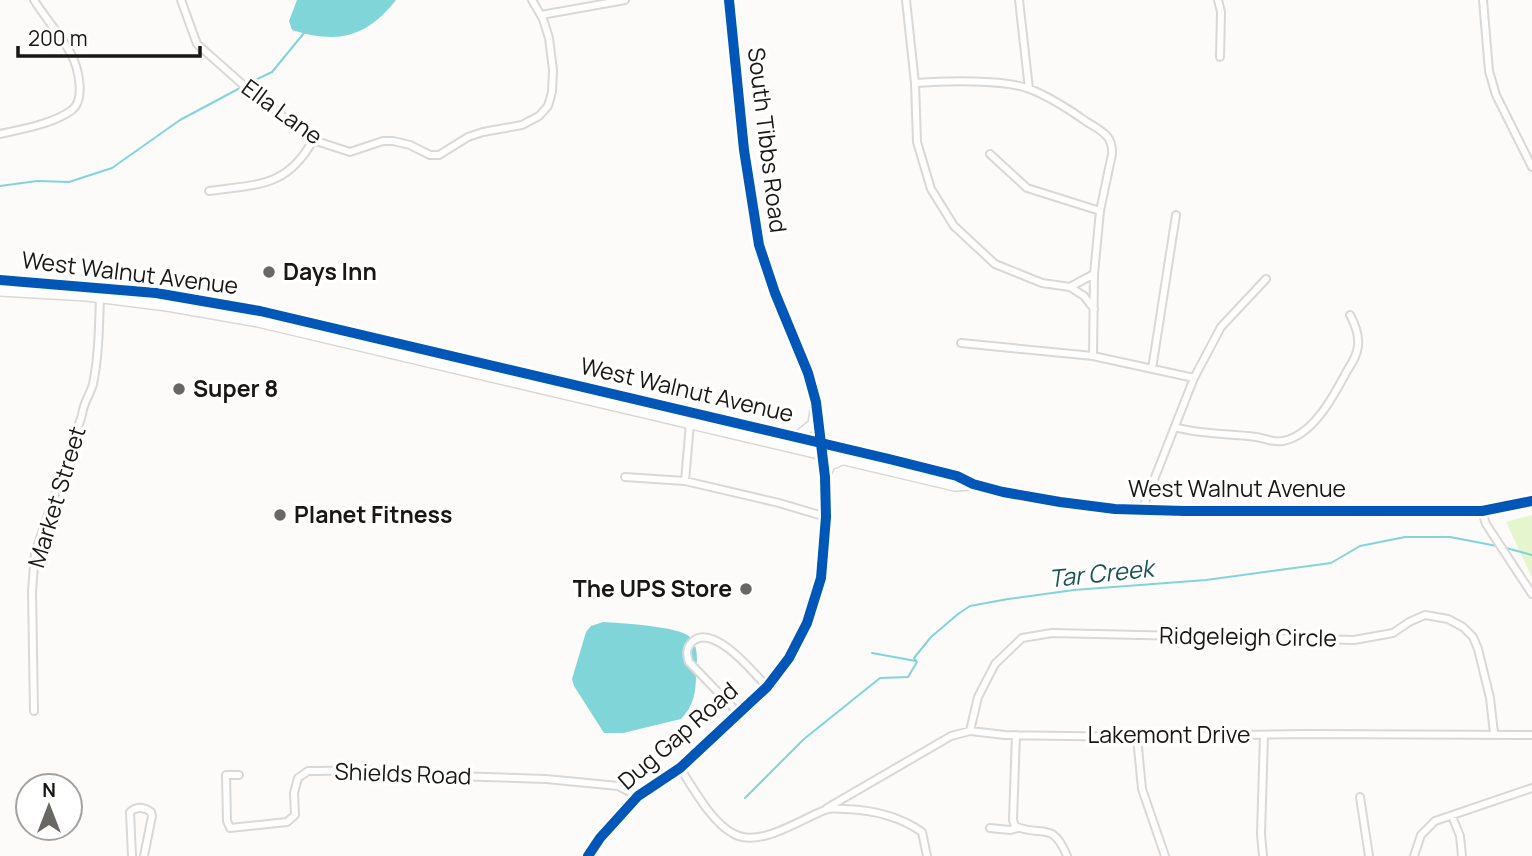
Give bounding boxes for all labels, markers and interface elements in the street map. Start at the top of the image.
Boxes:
scale bar [18,14,200,58]
text: 200 m [28,24,88,52]
street label: South Tibbs Road [741,45,795,234]
street label: Ella Lane [236,71,330,151]
street label: West Walnut Avenue [20,243,240,301]
place label: Days Inn [283,255,377,287]
marker: Days Inn [261,264,277,280]
street label: West Walnut Avenue [577,349,797,429]
place label: Super 8 [193,372,278,404]
marker: Super 8 [171,381,187,397]
street label: Market Street [19,422,93,571]
street label: West Walnut Avenue [1128,472,1346,504]
place label: Planet Fitness [294,498,452,530]
marker: Planet Fitness [272,507,288,523]
water label: Tar Creek [1047,550,1158,594]
place label: The UPS Store [573,572,732,604]
marker: The UPS Store [738,581,754,597]
street label: Ridgeleigh Circle [1159,618,1337,654]
street label: Dug Gap Road [611,674,744,796]
street label: Lakemont Drive [1087,718,1251,750]
street label: Shields Road [334,755,472,791]
north arrow [14,772,84,842]
text: N [42,777,56,803]

